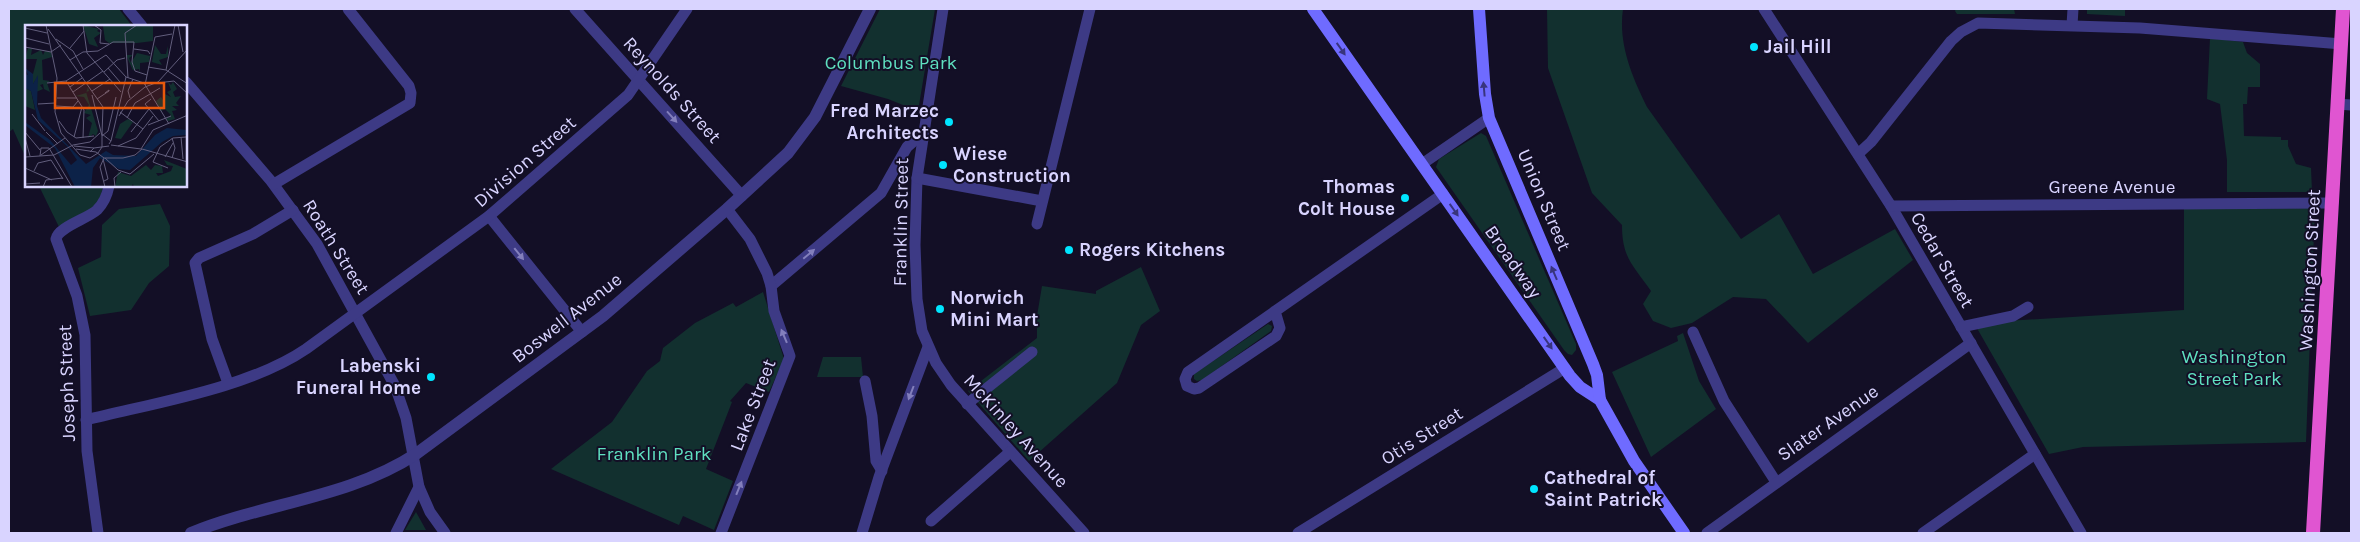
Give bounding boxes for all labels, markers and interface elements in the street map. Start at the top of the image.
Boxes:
inset map [25,25,188,188]
street label: Reynolds Street [619,32,725,148]
place label: Jail Hill [1764,36,1832,58]
marker: Jail Hill [1748,41,1760,53]
one-way arrow [1336,42,1346,56]
park label: Columbus Park [825,52,958,74]
one-way arrow [1480,81,1488,97]
place label: Fred Marzec Architects [830,100,939,144]
one-way arrow [666,110,678,122]
street label: Division Street [470,112,580,212]
marker: Fred Marzec Architects [943,116,955,128]
place label: Wiese Construction [953,143,1071,187]
street label: Union Street [1513,146,1575,254]
street label: Franklin Street [889,158,913,286]
marker: Wiese Construction [937,159,949,171]
place label: Thomas Colt House [1298,176,1395,220]
street label: Greene Avenue [2049,176,2175,198]
street label: Washington Street [2295,189,2325,351]
marker: Thomas Colt House [1399,192,1411,204]
street label: Roath Street [298,195,374,299]
one-way arrow [1449,204,1459,217]
street label: Cedar Street [1906,208,1978,312]
street label: Broadway [1480,221,1546,303]
place label: Rogers Kitchens [1079,239,1225,261]
marker: Rogers Kitchens [1063,244,1075,256]
one-way arrow [514,247,525,260]
one-way arrow [802,249,815,260]
one-way arrow [1550,265,1558,280]
street label: Boswell Avenue [508,268,626,368]
place label: Norwich Mini Mart [950,287,1038,331]
marker: Norwich Mini Mart [934,303,946,315]
street label: Joseph Street [54,324,80,442]
one-way arrow [780,329,788,343]
one-way arrow [1543,336,1553,350]
park label: Washington Street Park [2181,346,2287,390]
place label: Labenski Funeral Home [296,355,421,399]
street label: Lake Street [725,356,781,454]
street label: McKinley Avenue [959,370,1073,492]
marker: Labenski Funeral Home [425,371,437,383]
street label: Slater Avenue [1773,380,1883,466]
one-way arrow [907,386,915,401]
street label: Otis Street [1377,402,1467,470]
park label: Franklin Park [597,443,712,465]
place label: Cathedral of Saint Patrick [1544,467,1662,511]
one-way arrow [735,480,743,495]
marker: Cathedral of Saint Patrick [1528,483,1540,495]

